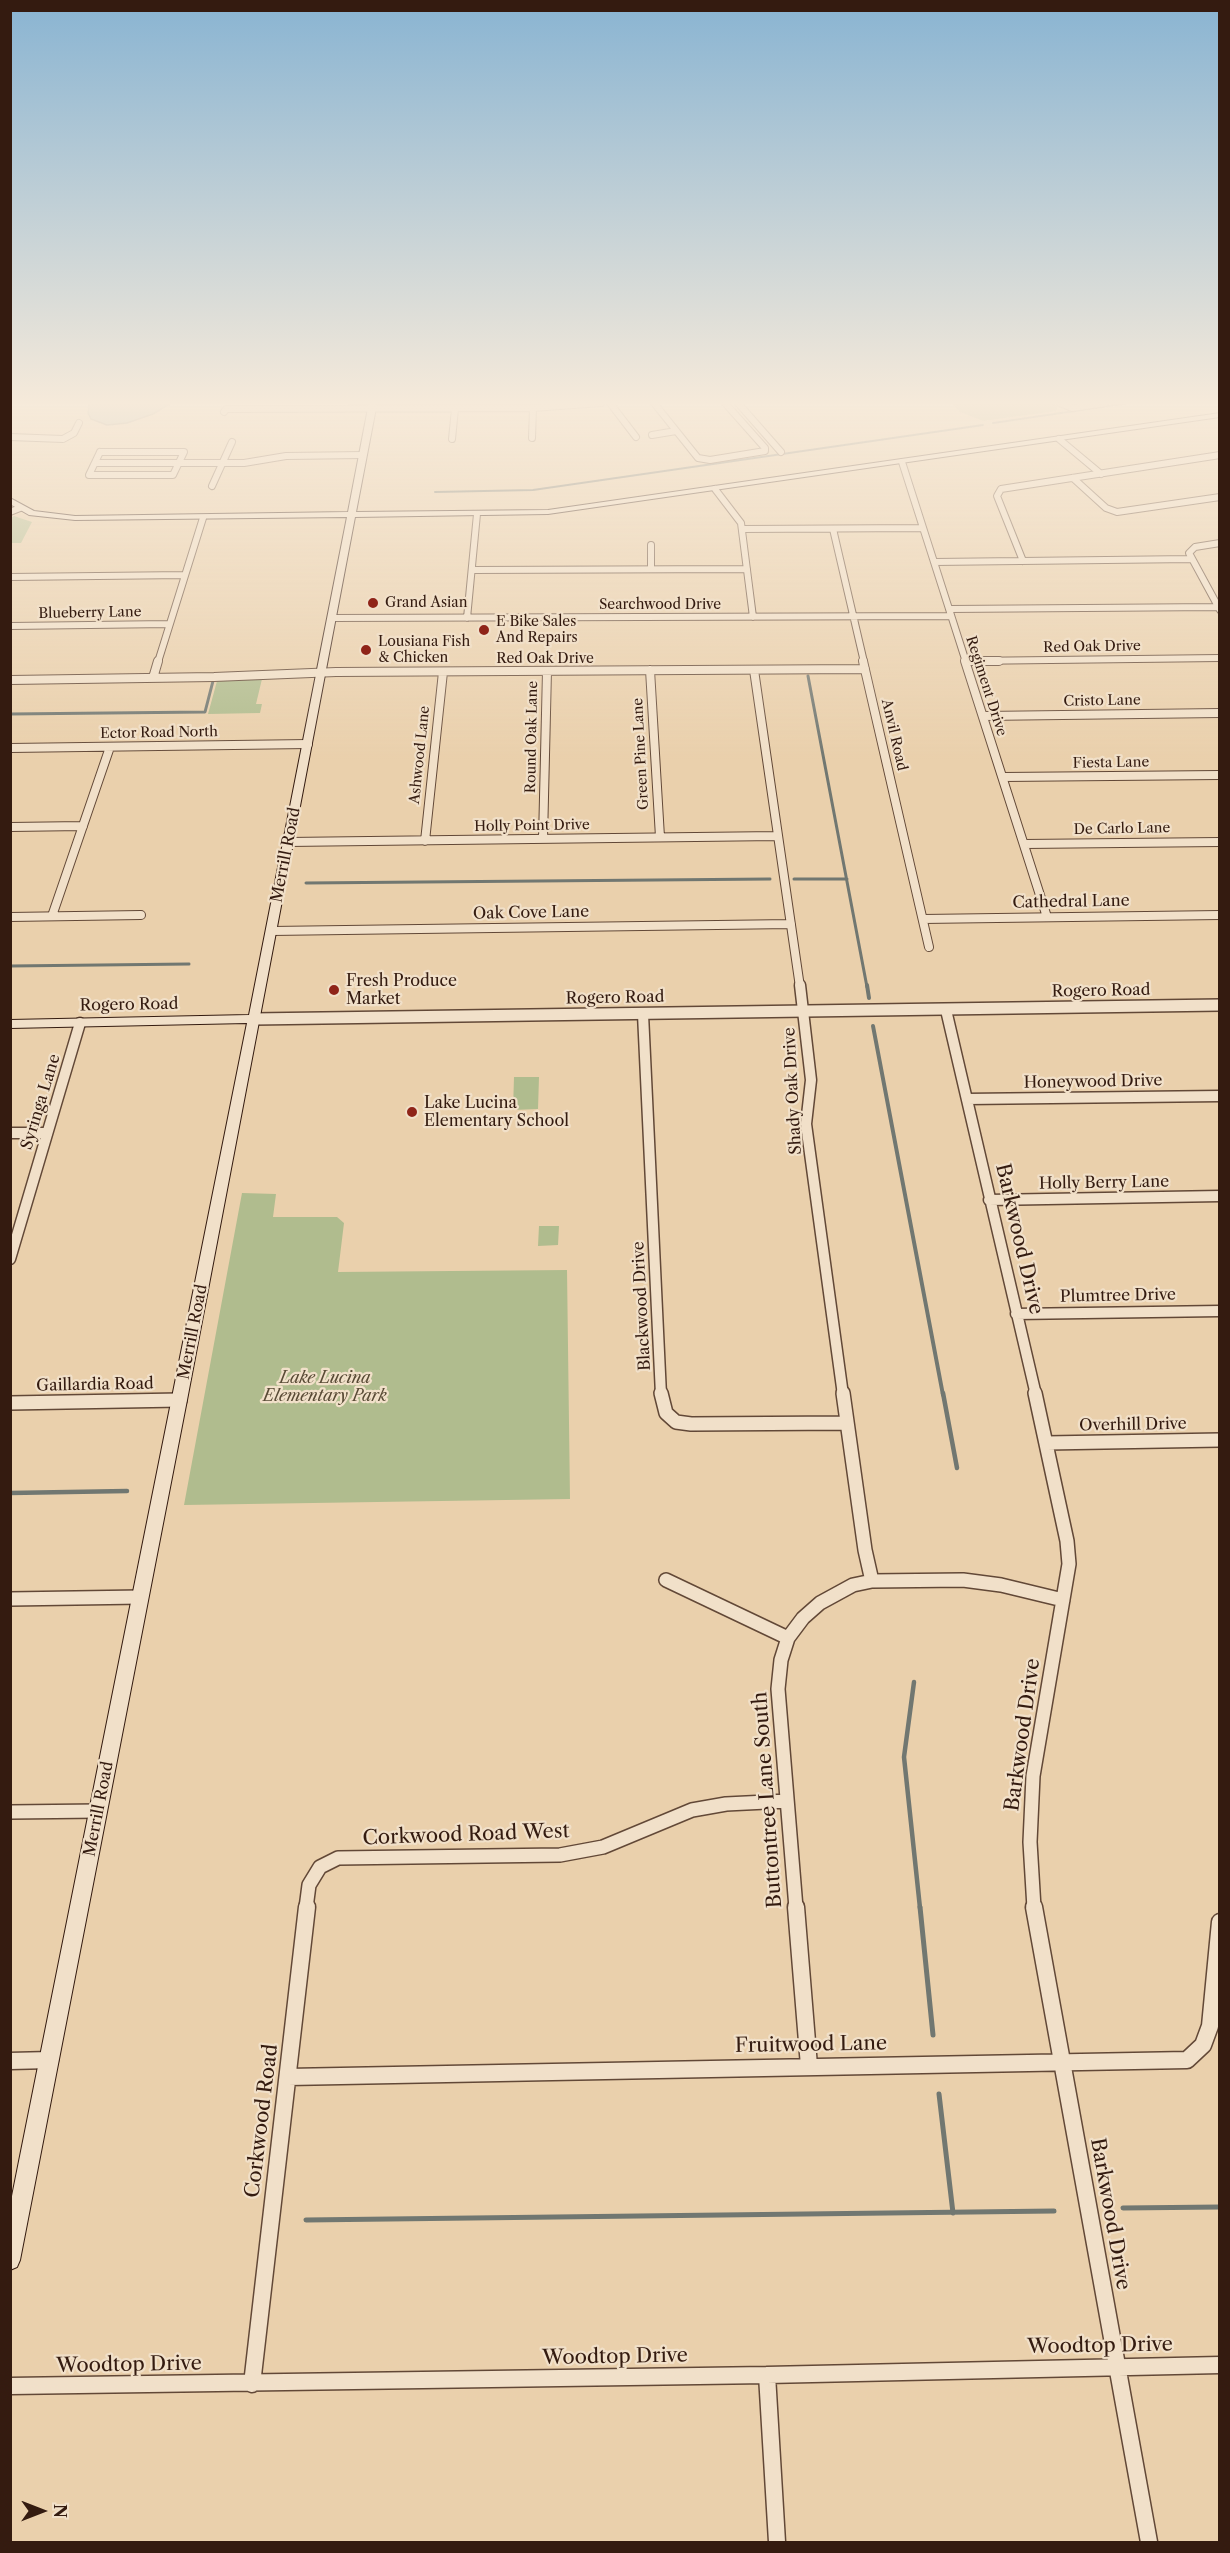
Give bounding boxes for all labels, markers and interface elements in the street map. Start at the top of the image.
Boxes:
place label: Grand Asian [385,595,467,611]
marker: Grand Asian [366,596,380,610]
street label: Searchwood Drive [599,597,721,613]
street label: Blueberry Lane [38,604,142,622]
place label: E Bike Sales And Repairs [496,614,578,646]
marker: E Bike Sales And Repairs [477,623,491,637]
place label: Lousiana Fish & Chicken [378,634,470,666]
street label: Regiment Drive [962,634,1010,738]
street label: Red Oak Drive [1043,638,1141,656]
marker: Lousiana Fish & Chicken [359,643,373,657]
street label: Red Oak Drive [496,651,594,667]
street label: Round Oak Lane [523,681,541,793]
street label: Cristo Lane [1063,692,1141,710]
street label: Anvil Road [878,697,910,773]
street label: Green Pine Lane [630,698,652,810]
street label: Ashwood Lane [406,705,434,805]
street label: Ector Road North [100,724,218,742]
street label: Fiesta Lane [1073,754,1149,772]
street label: Merrill Road [267,806,305,904]
street label: Holly Point Drive [474,817,590,835]
street label: De Carlo Lane [1074,820,1170,838]
street label: Cathedral Lane [1012,891,1130,913]
street label: Oak Cove Lane [473,902,589,924]
place label: Fresh Produce Market [346,971,457,1009]
street label: Rogero Road [1051,981,1151,1001]
marker: Fresh Produce Market [327,983,341,997]
street label: Rogero Road [565,988,665,1008]
street label: Rogero Road [79,995,179,1015]
street label: Shady Oak Drive [780,1027,806,1155]
street label: Syringa Lane [17,1052,65,1152]
street label: Honeywood Drive [1023,1071,1163,1093]
place label: Lake Lucina Elementary School [424,1093,569,1131]
marker: Lake Lucina Elementary School [405,1105,419,1119]
street label: Barkwood Drive [990,1161,1048,1317]
street label: Holly Berry Lane [1039,1172,1169,1194]
street label: Blackwood Drive [629,1241,655,1371]
street label: Merrill Road [174,1283,212,1381]
street label: Plumtree Drive [1060,1285,1176,1307]
park label: Lake Lucina Elementary Park [263,1368,387,1406]
street label: Gaillardia Road [36,1374,154,1396]
street label: Overhill Drive [1079,1414,1187,1436]
street label: Barkwood Drive [1000,1657,1046,1813]
street label: Buttontree Lane South [748,1691,788,1909]
street label: Merrill Road [80,1760,118,1858]
street label: Corkwood Road West [362,1819,570,1851]
street label: Fruitwood Lane [735,2032,887,2058]
street label: Corkwood Road [241,2043,283,2199]
street label: Barkwood Drive [1085,2136,1135,2292]
street label: Woodtop Drive [1027,2333,1173,2359]
street label: Woodtop Drive [542,2344,688,2370]
street label: Woodtop Drive [56,2352,202,2378]
north arrow [12,2481,72,2541]
text: N [50,2504,70,2518]

